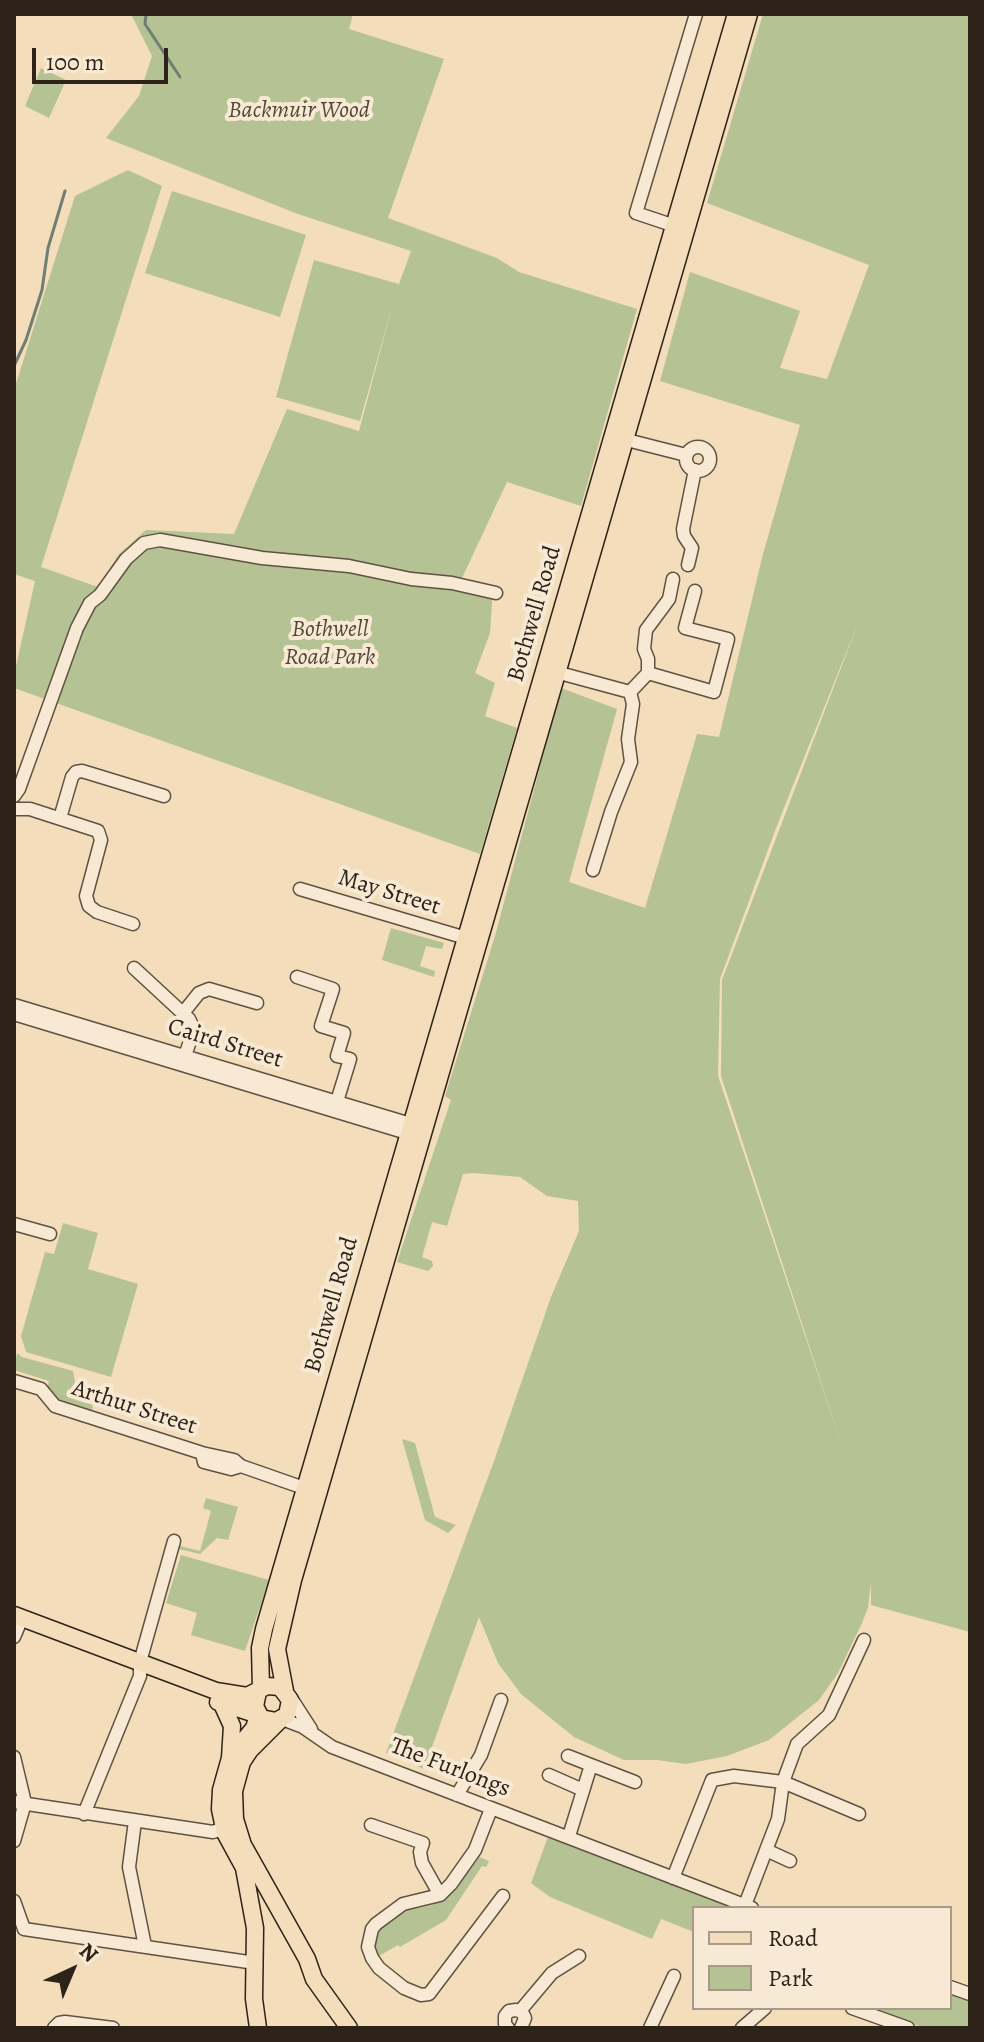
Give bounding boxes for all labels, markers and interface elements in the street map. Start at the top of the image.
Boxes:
scale bar [36,32,172,82]
text: 100 m [46,46,105,78]
park label: Backmuir Wood [228,97,370,125]
street label: Bothwell Road [502,543,568,685]
park label: Bothwell Road Park [285,616,375,672]
street label: May Street [334,864,444,922]
street label: Caird Street [164,1013,286,1075]
street label: Bothwell Road [299,1234,365,1376]
street label: Arthur Street [68,1374,200,1442]
street label: The Furlongs [386,1732,514,1804]
legend [692,1906,952,2010]
text: Road [768,1922,818,1954]
north arrow [32,1930,112,2010]
text: N [72,1936,105,1969]
text: Park [768,1962,813,1994]

